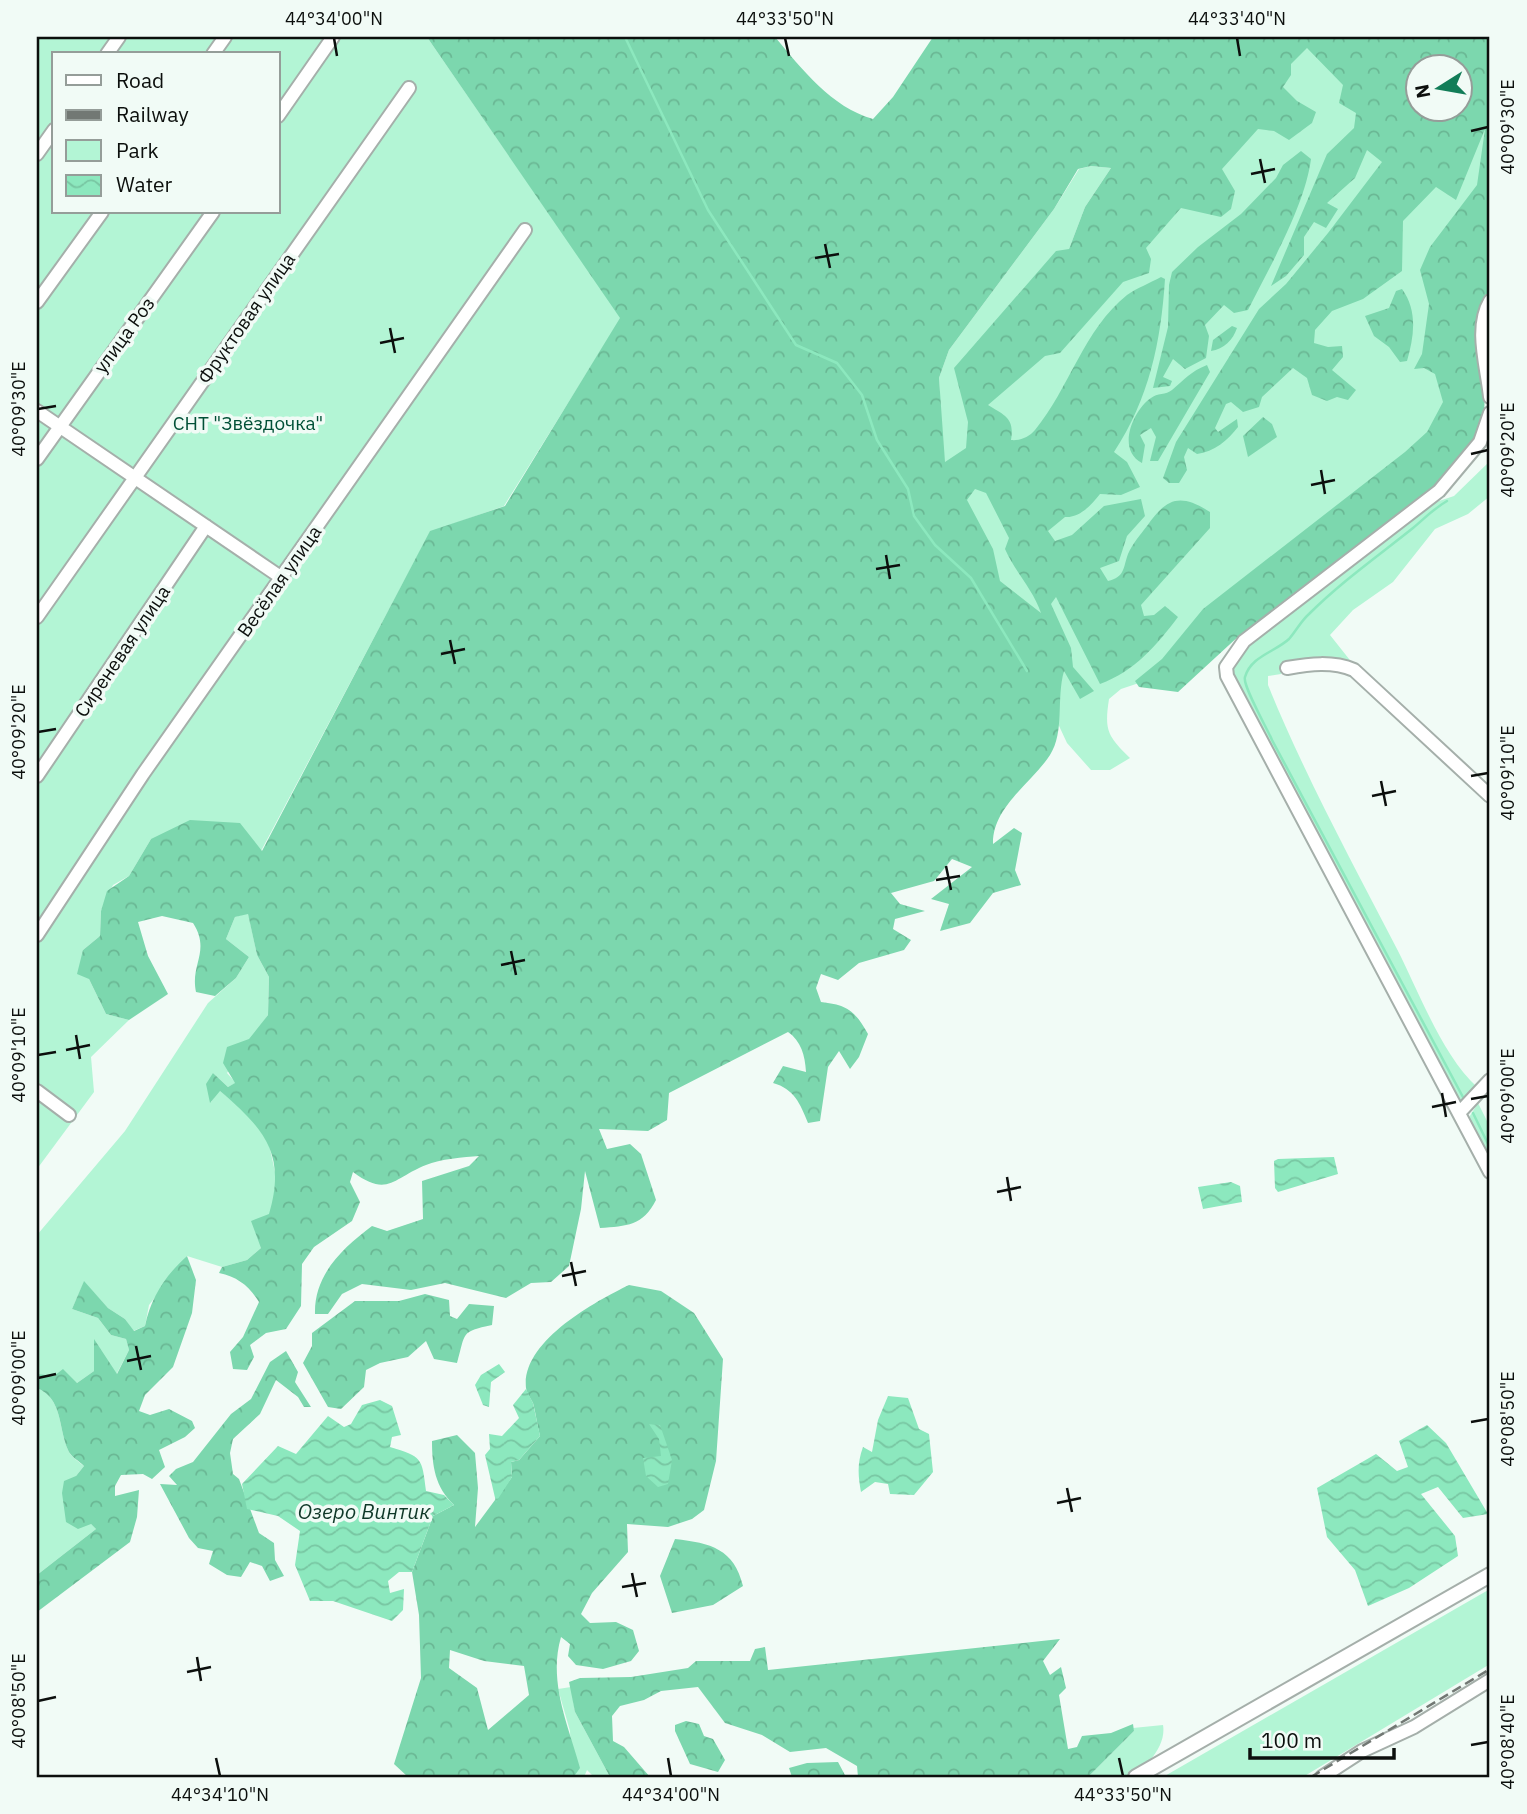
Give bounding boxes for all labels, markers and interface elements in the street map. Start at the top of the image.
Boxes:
text: 44°34'00"N [285,7,383,30]
text: 44°33'50"N [736,7,834,30]
text: 44°33'40"N [1188,7,1286,30]
legend [52,52,280,214]
north arrow [1404,52,1474,122]
text: Road [116,66,164,94]
text: 40°09'30"E [1496,79,1519,175]
text: N [1409,82,1435,100]
text: Railway [116,100,189,128]
text: Park [116,136,159,164]
text: Water [116,170,173,198]
street label: Фруктовая улица [192,248,300,388]
street label: улица Роз [88,292,160,378]
text: 40°09'30"E [7,361,30,457]
text: 40°09'20"E [1496,402,1519,498]
park label: СНТ "Звёздочка" [173,411,323,435]
street label: Весёлая улица [232,521,326,641]
street label: Сиреневая улица [69,580,175,722]
text: 40°09'20"E [7,684,30,780]
text: 40°09'10"E [1496,725,1519,821]
text: 40°09'10"E [7,1007,30,1103]
text: 40°09'00"E [1496,1048,1519,1144]
text: 40°09'00"E [7,1330,30,1426]
text: 40°08'50"E [1496,1371,1519,1467]
water label: Озеро Винтик [298,1497,431,1525]
text: 40°08'50"E [7,1653,30,1749]
text: 40°08'40"E [1496,1694,1519,1790]
scale bar [1250,1716,1394,1760]
text: 100 m [1261,1726,1322,1754]
text: 44°34'10"N [171,1783,269,1806]
text: 44°34'00"N [622,1783,720,1806]
text: 44°33'50"N [1074,1783,1172,1806]

